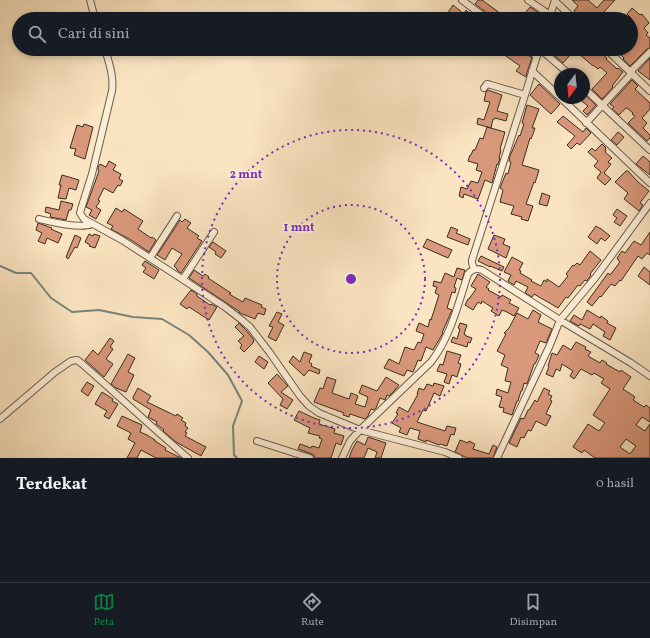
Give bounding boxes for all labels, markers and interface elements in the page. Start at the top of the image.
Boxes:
search box [12,12,638,56]
icon: search [26,23,48,45]
text: Cari di sini [58,24,129,45]
north arrow [554,68,590,104]
text: 2 mnt [230,167,263,183]
text: 1 mnt [283,220,315,236]
centre of rings [344,272,358,286]
text: Terdekat [16,473,87,496]
text: 0 hasil [596,475,634,493]
tab: Peta [93,591,115,630]
tab: Rute [301,591,324,630]
tab: Disimpan [510,591,557,630]

